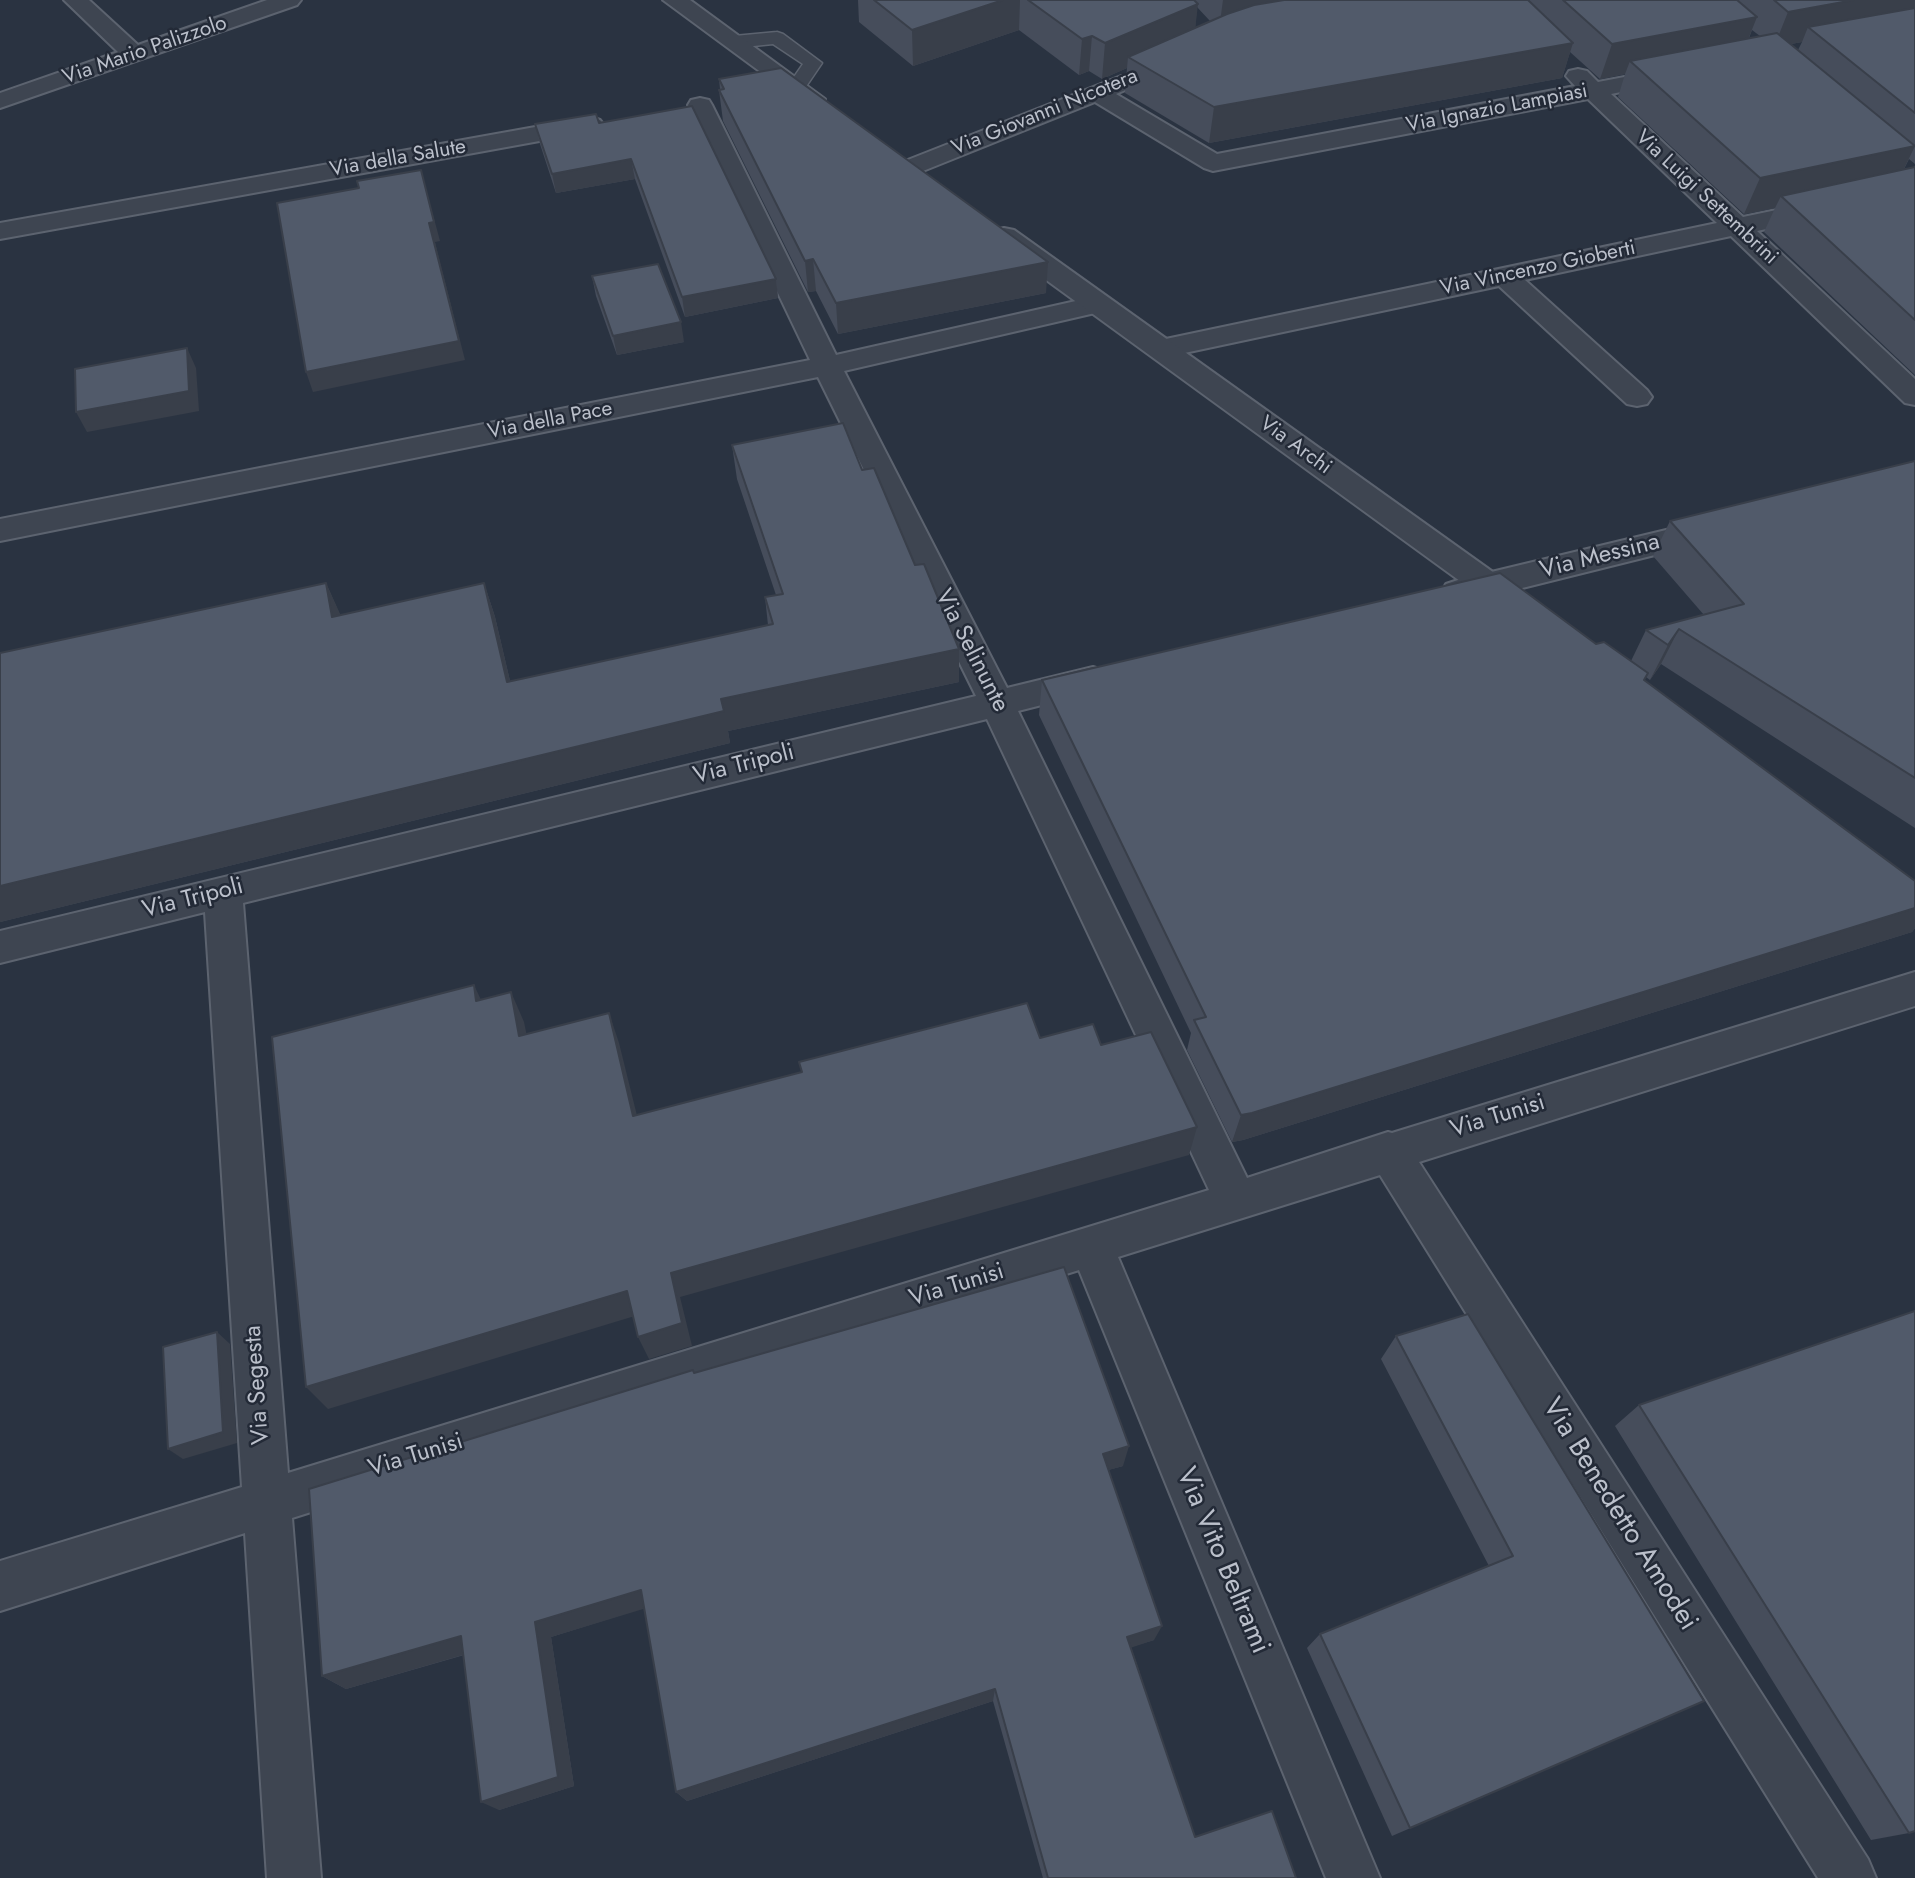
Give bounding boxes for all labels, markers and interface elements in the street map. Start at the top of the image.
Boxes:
street label: Via Mario Palizzolo [60,11,230,91]
street label: Via Giovanni Nicotera [948,64,1142,162]
street label: Via Ignazio Lampiasi [1404,79,1590,139]
street label: Via Luigi Settembrini [1630,125,1782,271]
street label: Via della Salute [328,135,468,183]
street label: Via Vincenzo Gioberti [1438,236,1638,302]
street label: Via della Pace [486,397,614,445]
street label: Via Archi [1254,411,1336,481]
street label: Via Messina [1537,528,1663,586]
street label: Via Selinunte [928,585,1014,717]
street label: Via Tripoli [691,739,797,791]
street label: Via Tripoli [140,873,246,925]
street label: Via Tunisi [1447,1089,1549,1145]
street label: Via Tunisi [906,1258,1008,1314]
street label: Via Segesta [239,1324,277,1446]
street label: Via Benedetto Amodei [1534,1393,1704,1637]
street label: Via Tunisi [365,1428,467,1484]
street label: Via Vito Beltrami [1168,1463,1276,1659]

